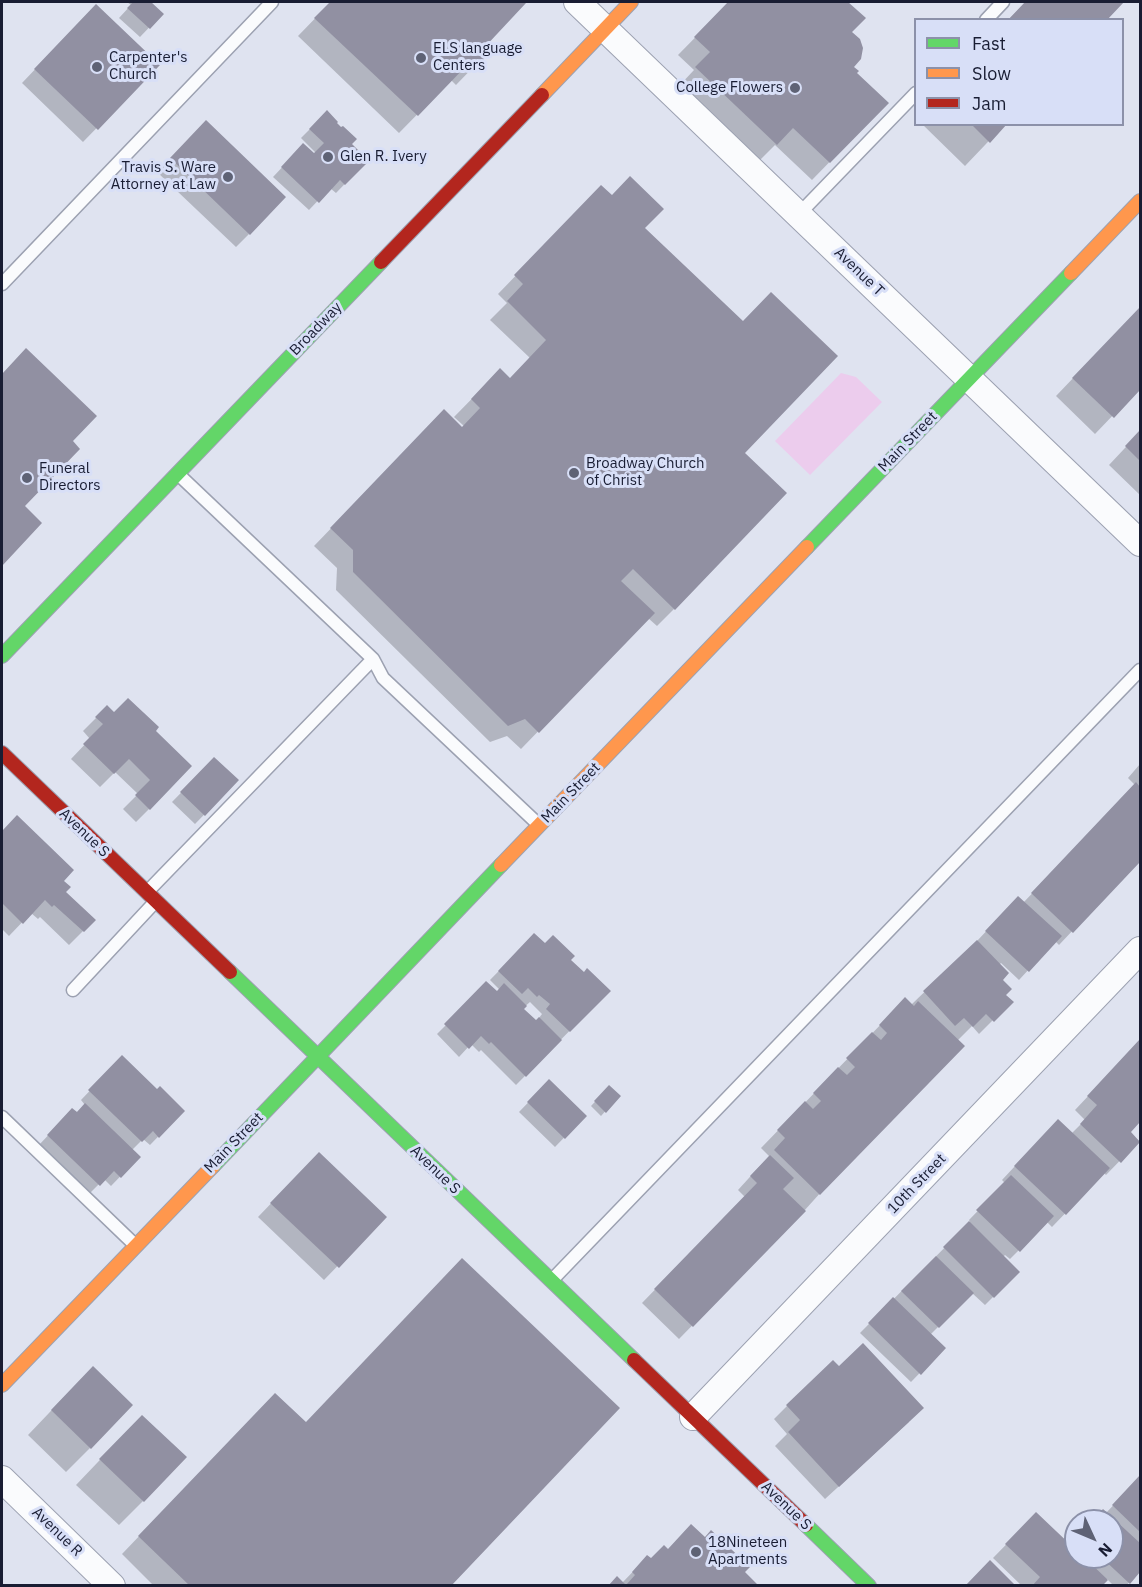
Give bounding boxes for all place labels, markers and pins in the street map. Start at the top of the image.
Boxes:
place label: ELS language Centers [433,40,523,75]
place label: Carpenter's Church [109,49,188,84]
marker: ELS language Centers [414,51,428,65]
marker: Carpenter's Church [90,60,104,74]
place label: College Flowers [676,79,783,97]
marker: College Flowers [788,81,802,95]
place label: Glen R. Ivery [340,148,427,166]
marker: Glen R. Ivery [321,150,335,164]
place label: Travis S. Ware Attorney at Law [111,159,216,194]
marker: Travis S. Ware Attorney at Law [221,170,235,184]
place label: Broadway Church of Christ [586,455,705,490]
place label: Funeral Directors [39,460,100,495]
marker: Broadway Church of Christ [567,466,581,480]
marker: Funeral Directors [20,471,34,485]
place label: 18Nineteen Apartments [708,1534,788,1569]
marker: 18Nineteen Apartments [689,1545,703,1559]

